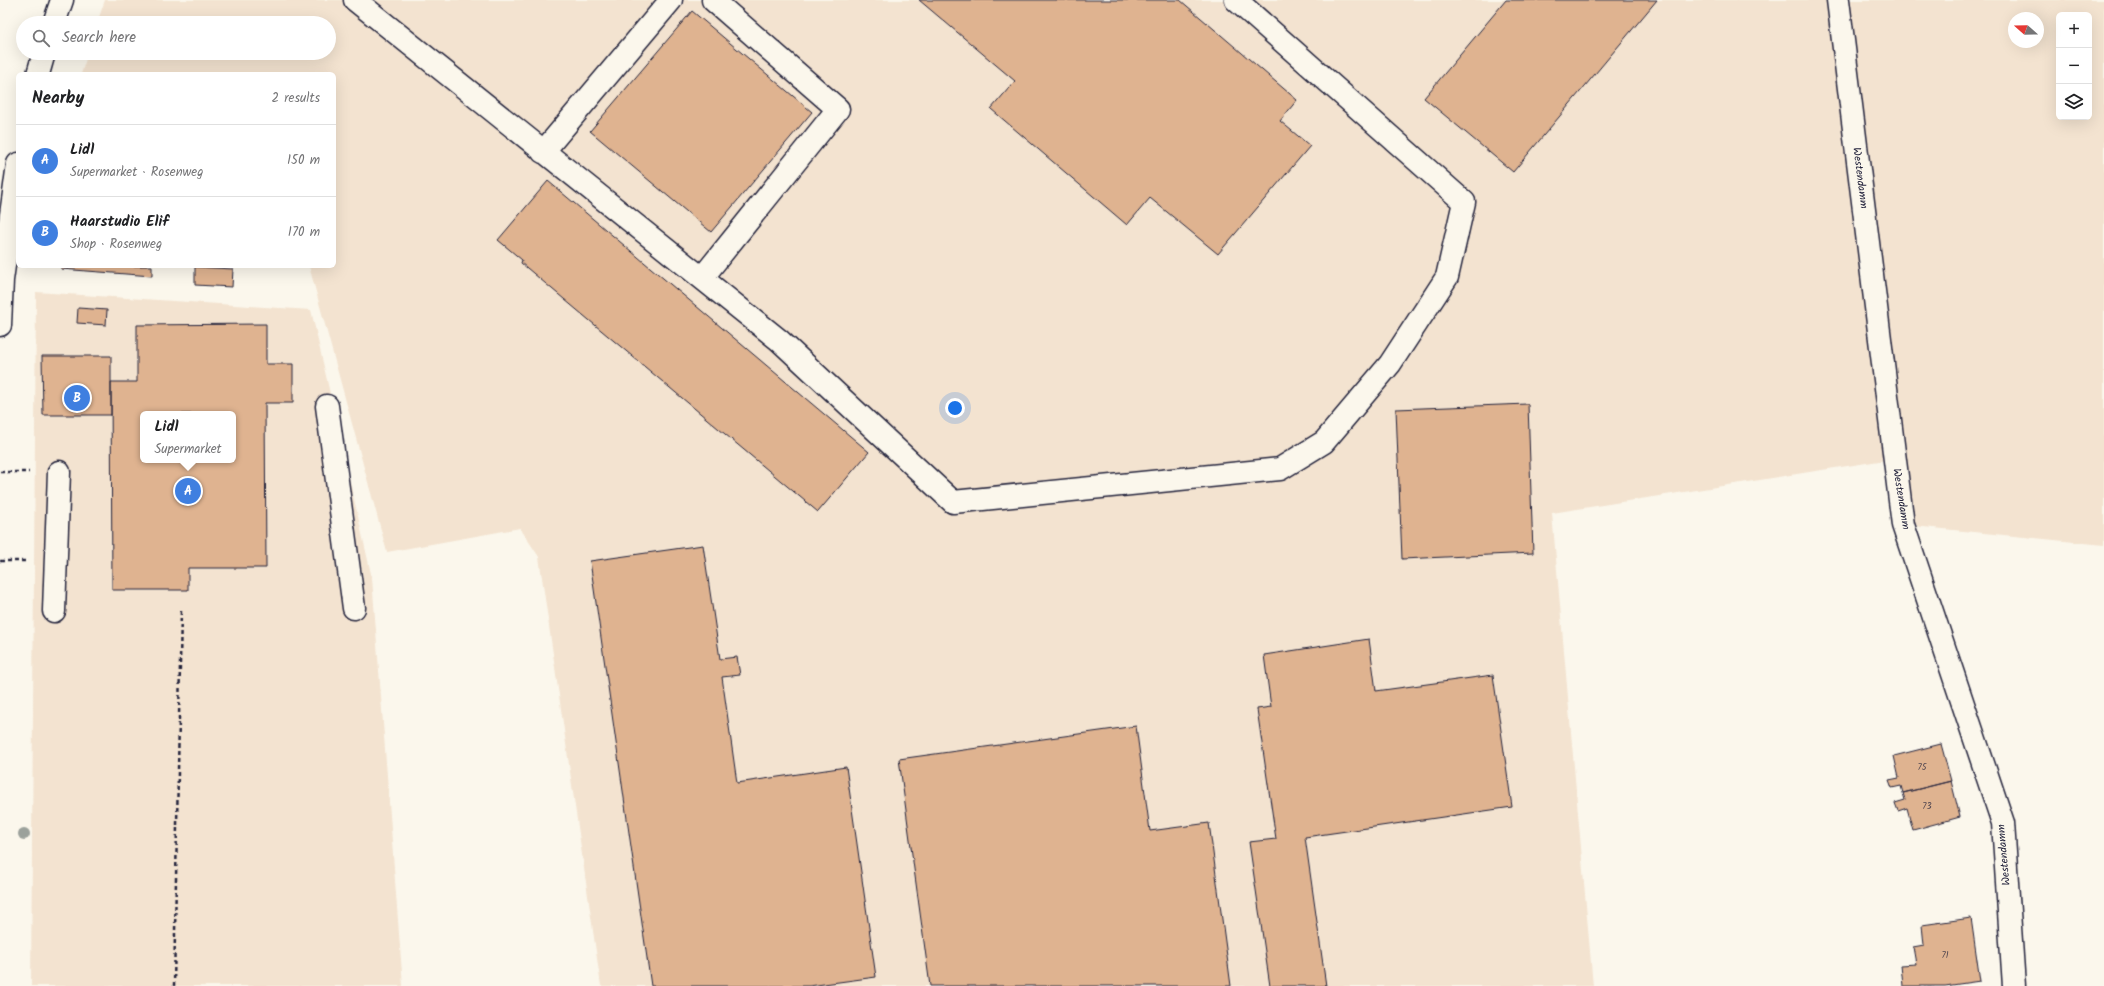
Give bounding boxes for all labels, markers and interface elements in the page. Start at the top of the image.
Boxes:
north arrow [2008,12,2044,48]
map controls [2056,12,2092,120]
button: + [2056,12,2092,48]
search box [16,16,336,60]
text: Search here [62,26,136,50]
icon: search [30,27,52,49]
button: − [2056,48,2092,84]
button: layers [2056,84,2092,120]
text: Nearby [32,85,84,112]
text: 2 results [272,88,320,109]
text: Lidl [70,138,94,162]
street label: Westendamm [1847,146,1873,210]
text: A [41,150,49,171]
text: 150 m [287,150,320,171]
text: Supermarket · Rosenweg [70,162,203,183]
text: Haarstudio Elif [70,210,169,234]
text: B [41,222,49,243]
text: 170 m [288,222,320,243]
text: Shop · Rosenweg [70,234,162,255]
pin: B [64,383,90,413]
your location [945,398,965,418]
popup [140,411,236,463]
text: Lidl [154,415,179,439]
text: Supermarket [154,439,222,460]
street label: Westendamm [1887,467,1915,531]
pin: A [175,476,201,506]
house number: 75 [1918,760,1928,775]
house number: 73 [1922,799,1932,814]
street label: Westendamm [1992,823,2016,886]
house number: 71 [1942,948,1949,963]

